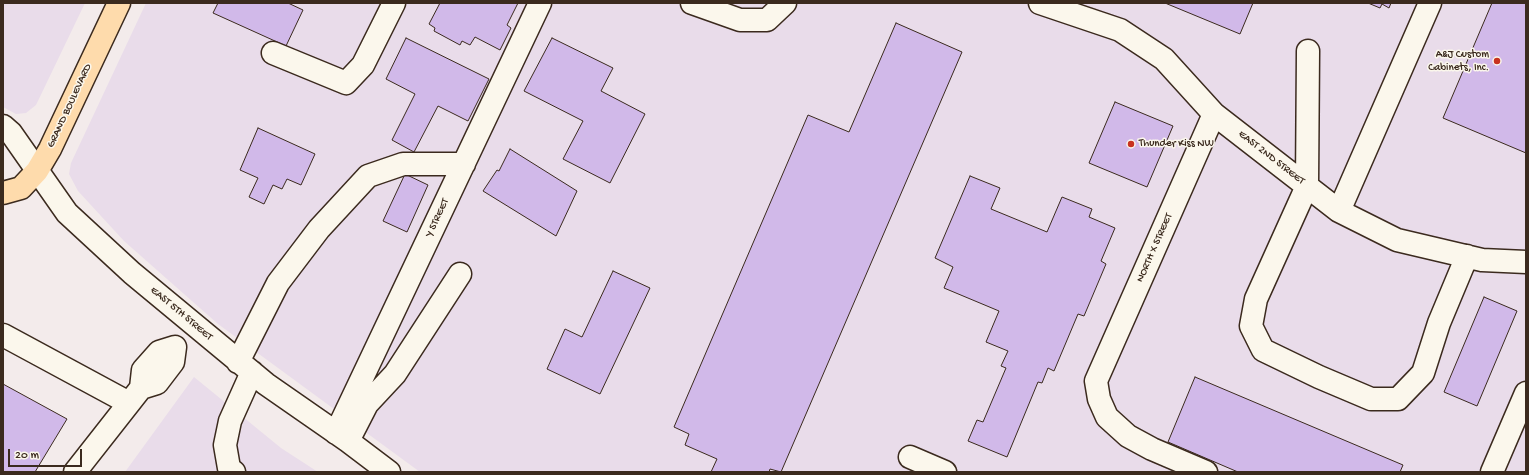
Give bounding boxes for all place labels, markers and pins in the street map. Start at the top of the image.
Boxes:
place label: A&J Custom Cabinets, Inc. [1428,48,1489,74]
marker: A&J Custom Cabinets, Inc. [1492,56,1502,66]
place label: Thunder Kiss NW [1139,137,1214,151]
marker: Thunder Kiss NW [1126,139,1136,149]

